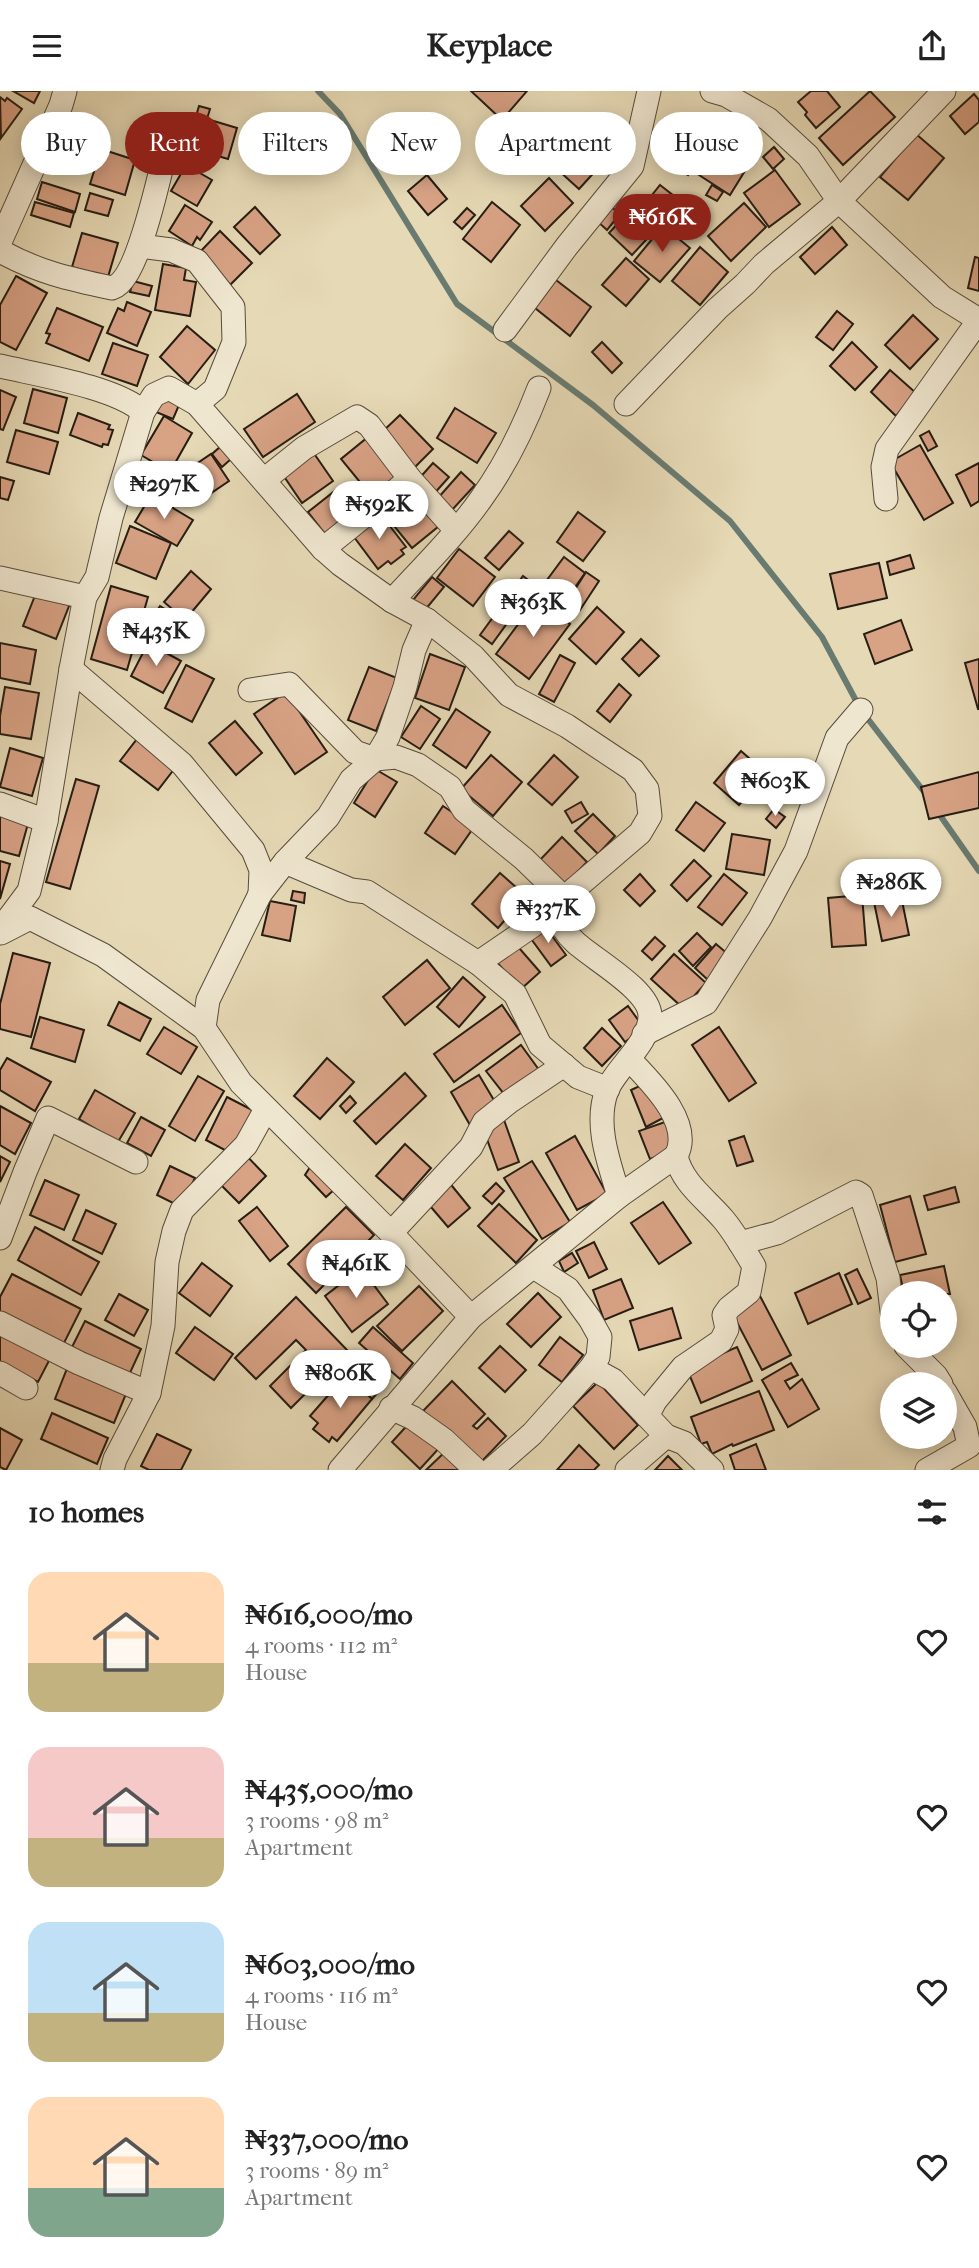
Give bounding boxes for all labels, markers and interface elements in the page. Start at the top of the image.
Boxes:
icon: menu [28,27,66,65]
text: Keyplace [427,27,552,64]
icon: share [913,27,951,65]
chip: Buy [21,112,111,175]
chip: Rent [125,112,224,175]
chip: Filters [238,112,352,175]
chip: New [366,112,461,175]
chip: Apartment [475,112,636,175]
chip: House [650,112,763,175]
pin: ₦616K [613,195,711,254]
text: ₦616K [629,203,695,230]
pin: ₦297K [115,461,213,521]
text: ₦297K [130,470,198,497]
pin: ₦592K [330,482,428,541]
text: ₦592K [345,490,413,517]
pin: ₦363K [484,580,582,639]
text: ₦363K [501,588,565,615]
pin: ₦435K [107,609,205,668]
text: ₦435K [123,617,189,644]
pin: ₦603K [726,759,824,818]
text: ₦603K [741,767,809,794]
pin: ₦286K [842,859,940,919]
text: ₦286K [856,868,926,895]
pin: ₦337K [499,885,597,945]
text: ₦337K [516,894,580,921]
pin: ₦461K [307,1241,405,1300]
text: ₦461K [322,1249,390,1276]
map controls [880,1281,957,1449]
button: locate [880,1281,957,1358]
pin: ₦806K [291,1351,389,1410]
text: ₦806K [305,1359,375,1386]
button: layers [880,1372,957,1449]
icon: filters [913,1493,951,1531]
text: 10 homes [28,1495,144,1530]
text: ₦616,000/mo [245,1597,413,1632]
icon: home [84,1600,168,1684]
icon: heart [913,1623,951,1661]
text: 4 rooms · 112 m² [245,1632,397,1659]
text: House [245,1659,307,1686]
text: ₦435,000/mo [245,1772,413,1807]
icon: home [84,1775,168,1859]
icon: heart [913,1798,951,1836]
text: 3 rooms · 98 m² [245,1807,389,1834]
text: Apartment [245,1834,353,1861]
text: ₦603,000/mo [245,1947,415,1982]
icon: home [84,1950,168,2034]
icon: heart [913,1973,951,2011]
text: 4 rooms · 116 m² [245,1982,398,2009]
text: House [245,2009,307,2036]
text: ₦337,000/mo [245,2122,408,2157]
icon: home [84,2125,168,2209]
icon: heart [913,2148,951,2186]
text: 3 rooms · 89 m² [245,2157,389,2184]
text: Apartment [245,2184,353,2211]

